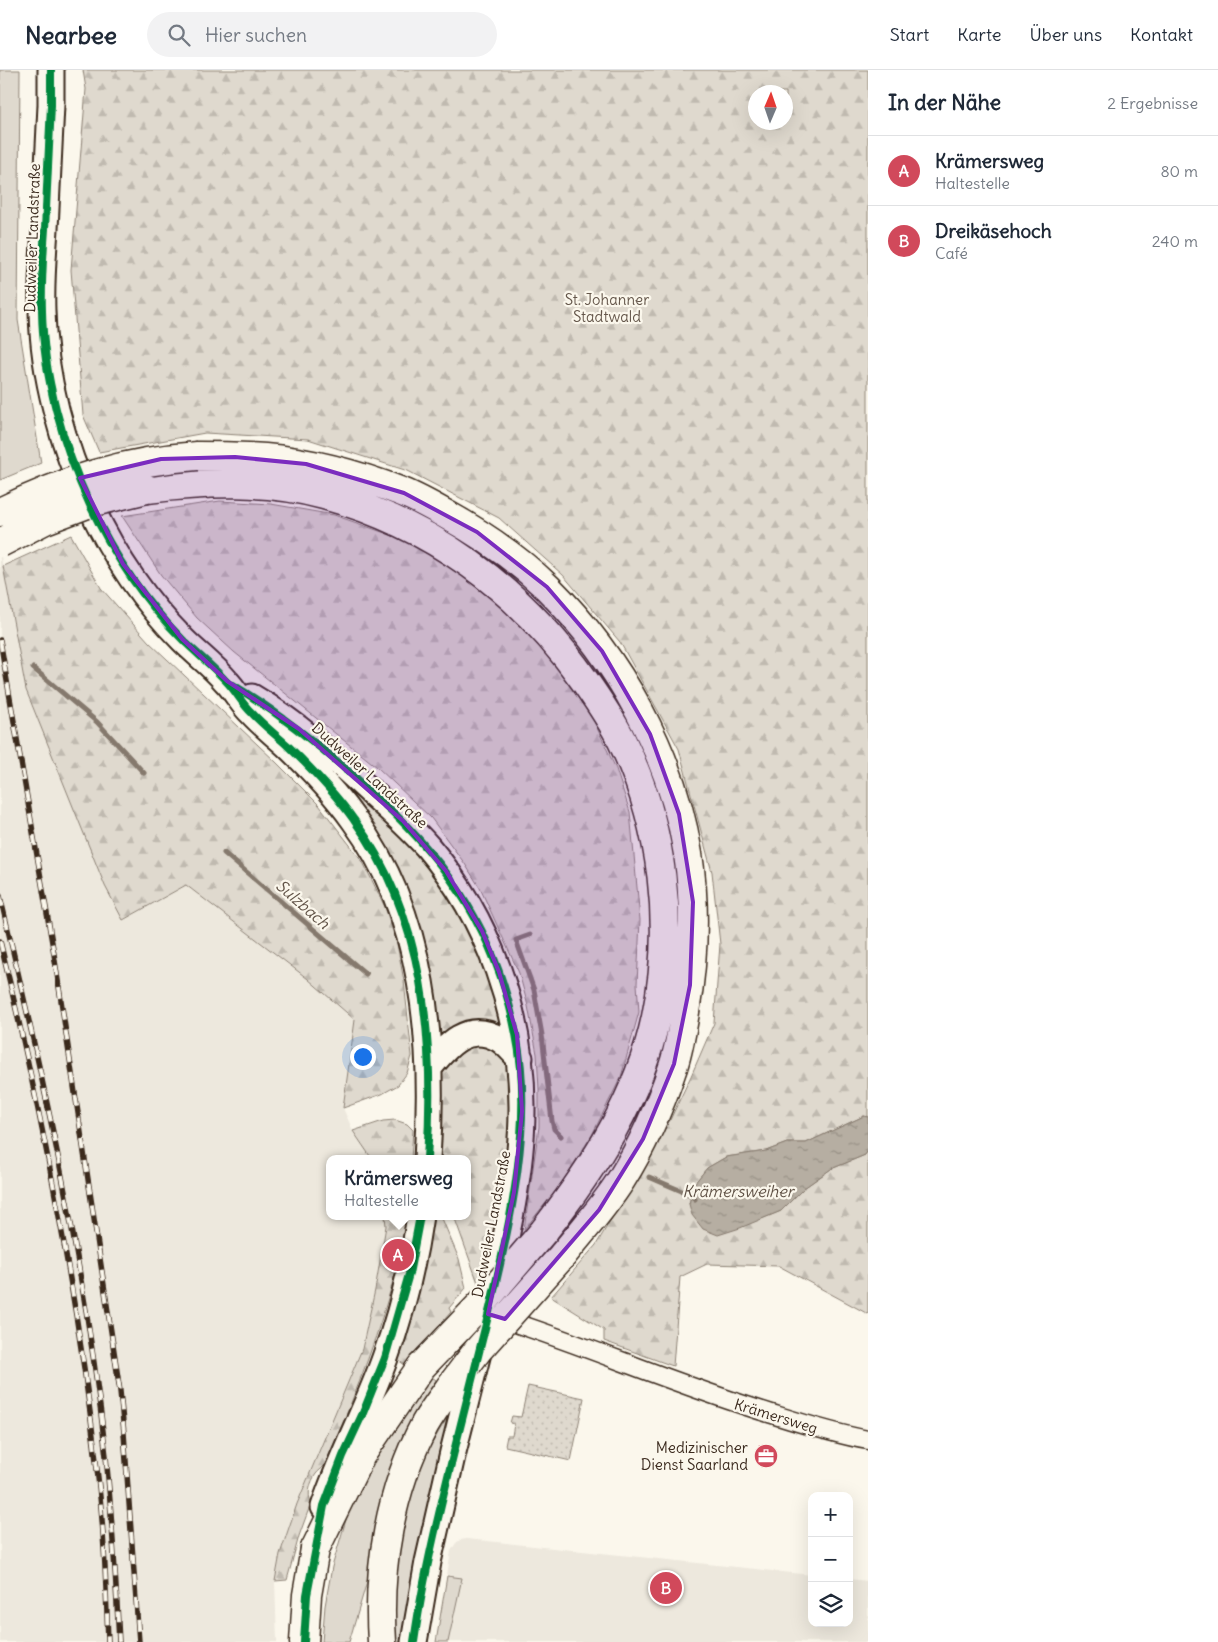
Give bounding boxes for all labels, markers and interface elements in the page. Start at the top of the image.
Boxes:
search box [147,12,497,57]
text: Nearbee [25,20,117,50]
icon: search [165,21,193,49]
text: Hier suchen [205,23,307,47]
text: Start [890,23,929,46]
text: Karte [957,23,1002,46]
text: Über uns [1030,23,1102,46]
text: Kontakt [1130,23,1193,46]
north arrow [748,85,793,130]
text: In der Nähe [888,89,1001,116]
text: 2 Ergebnisse [1107,93,1198,113]
text: Krämersweg [935,149,1044,173]
text: A [899,161,909,181]
text: 80 m [1160,161,1198,181]
street label: Dudweiler Landstraße [20,163,44,313]
text: Haltestelle [935,173,1010,193]
text: Dreikäsehoch [935,219,1052,243]
text: B [899,231,909,251]
text: 240 m [1152,231,1198,251]
text: Café [935,243,968,263]
park label: St. Johanner Stadtwald [565,290,649,326]
street label: Dudweiler Landstraße [308,718,432,832]
water label: Sulzbach [272,875,335,933]
your location [350,1044,376,1070]
street label: Dudweiler Landstraße [467,1149,515,1299]
popup [326,1155,471,1220]
text: Krämersweg [344,1166,453,1190]
water label: Krämersweiher [682,1181,796,1201]
text: Haltestelle [344,1190,419,1210]
pin: A [382,1236,414,1274]
street label: Krämersweg [732,1394,820,1438]
place label: Medizinischer Dienst Saarland [641,1438,748,1474]
office icon: Medizinischer Dienst Saarland [753,1443,779,1469]
map controls [808,1492,853,1627]
button: + [808,1492,853,1537]
button: − [808,1537,853,1582]
pin: B [650,1569,682,1607]
button: layers [808,1582,853,1627]

